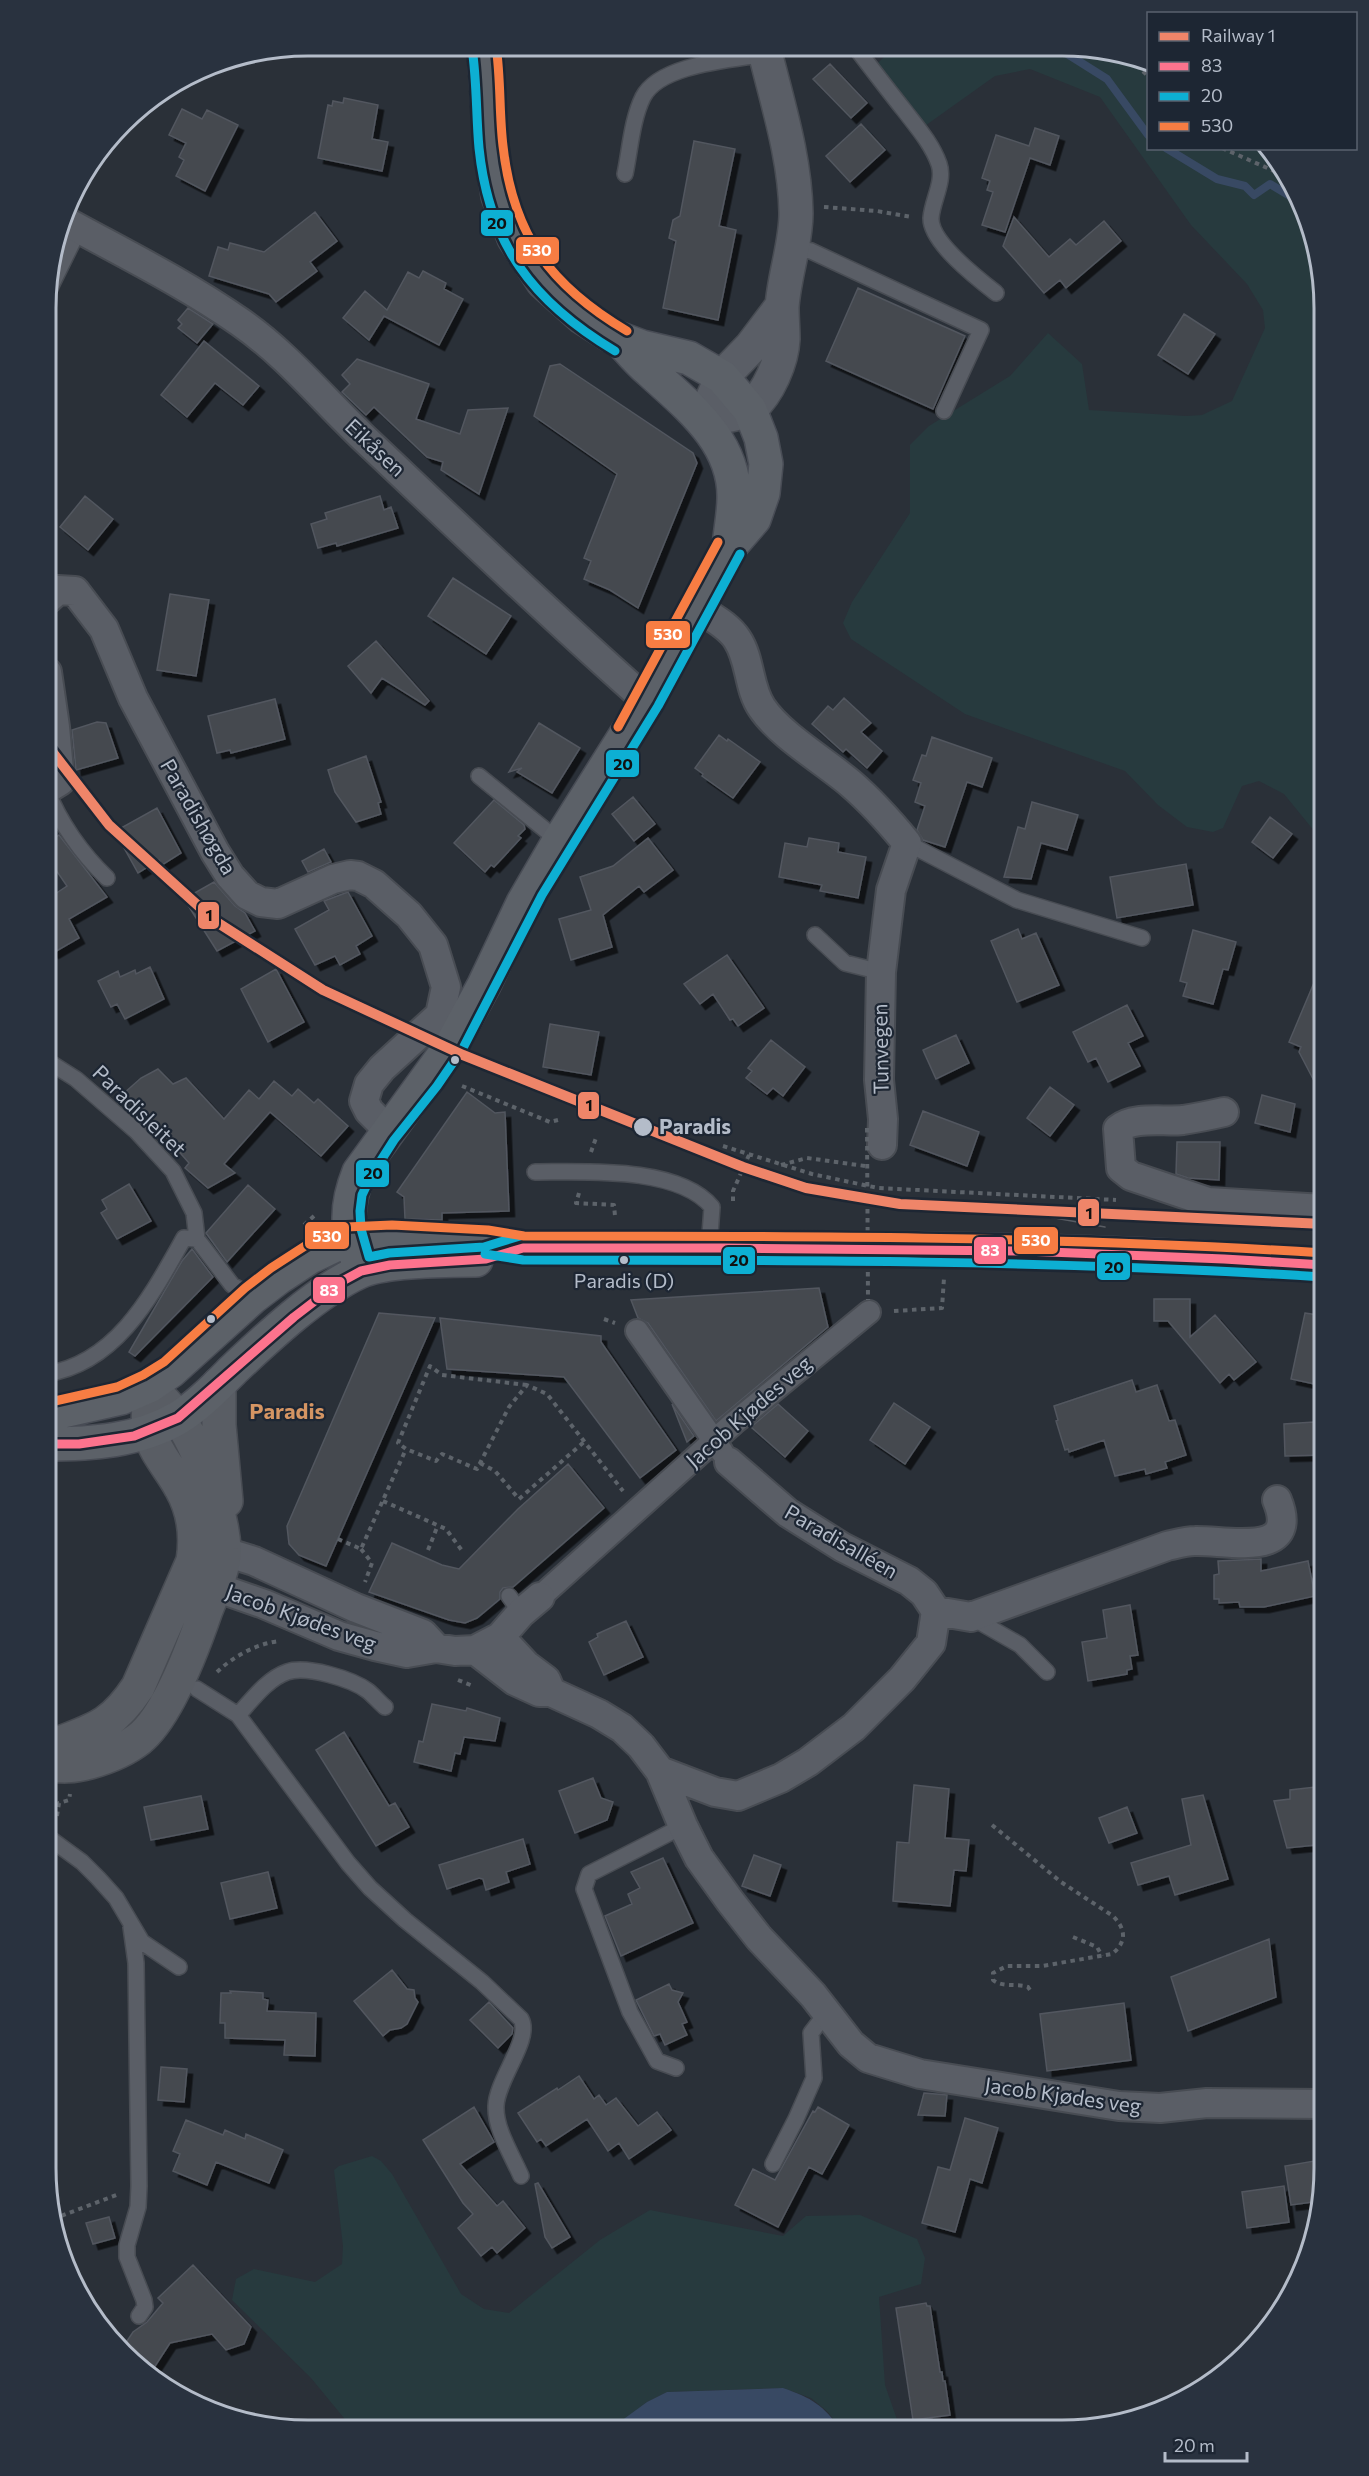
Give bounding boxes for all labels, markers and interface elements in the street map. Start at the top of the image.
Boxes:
legend [1147,12,1357,150]
text: Railway 1 [1201,24,1276,46]
text: 83 [1201,54,1222,76]
text: 20 [1201,84,1223,106]
text: 530 [1201,114,1233,136]
line badge: 20 [480,209,514,237]
text: 20 [487,213,507,232]
line badge: 530 [515,236,560,265]
text: 530 [522,240,552,259]
street label: Eikåsen [341,413,411,481]
line badge: 530 [645,620,691,649]
text: 530 [653,624,683,643]
line badge: 20 [605,749,640,778]
street label: Paradishøgda [156,754,242,878]
text: 20 [613,754,633,773]
line badge: 1 [197,901,220,930]
text: 1 [205,905,213,924]
street label: Tunvegen [866,1003,893,1095]
unlabelled marker [449,1054,461,1066]
street label: Paradisleitet [88,1059,192,1161]
line badge: 1 [577,1091,600,1120]
text: 1 [585,1095,593,1114]
place label: Paradis [659,1113,731,1138]
marker: Paradis [632,1116,654,1138]
line badge: 20 [355,1159,390,1188]
text: 20 [363,1163,383,1182]
line badge: 1 [1077,1198,1100,1227]
text: 1 [1085,1203,1093,1222]
line badge: 530 [304,1221,350,1250]
text: 530 [312,1226,342,1245]
line badge: 530 [1013,1226,1059,1255]
text: 530 [1021,1230,1051,1249]
line badge: 83 [973,1236,1007,1265]
text: 83 [980,1240,1000,1259]
line badge: 20 [722,1246,756,1275]
text: 20 [729,1250,749,1269]
line badge: 20 [1096,1252,1131,1281]
marker: Paradis (D) [618,1254,630,1266]
text: 20 [1104,1257,1124,1276]
place label: Paradis (D) [574,1268,674,1292]
line badge: 83 [312,1276,346,1304]
text: 83 [319,1280,339,1299]
unlabelled marker [205,1313,217,1325]
street label: Jacob Kjødes veg [680,1350,816,1472]
district label: Paradis [249,1397,325,1424]
street label: Paradisalléen [781,1498,903,1583]
street label: Jacob Kjødes veg [223,1578,380,1655]
street label: Jacob Kjødes veg [983,2071,1143,2118]
scale bar [1165,2425,1248,2463]
text: 20 m [1174,2434,1215,2456]

